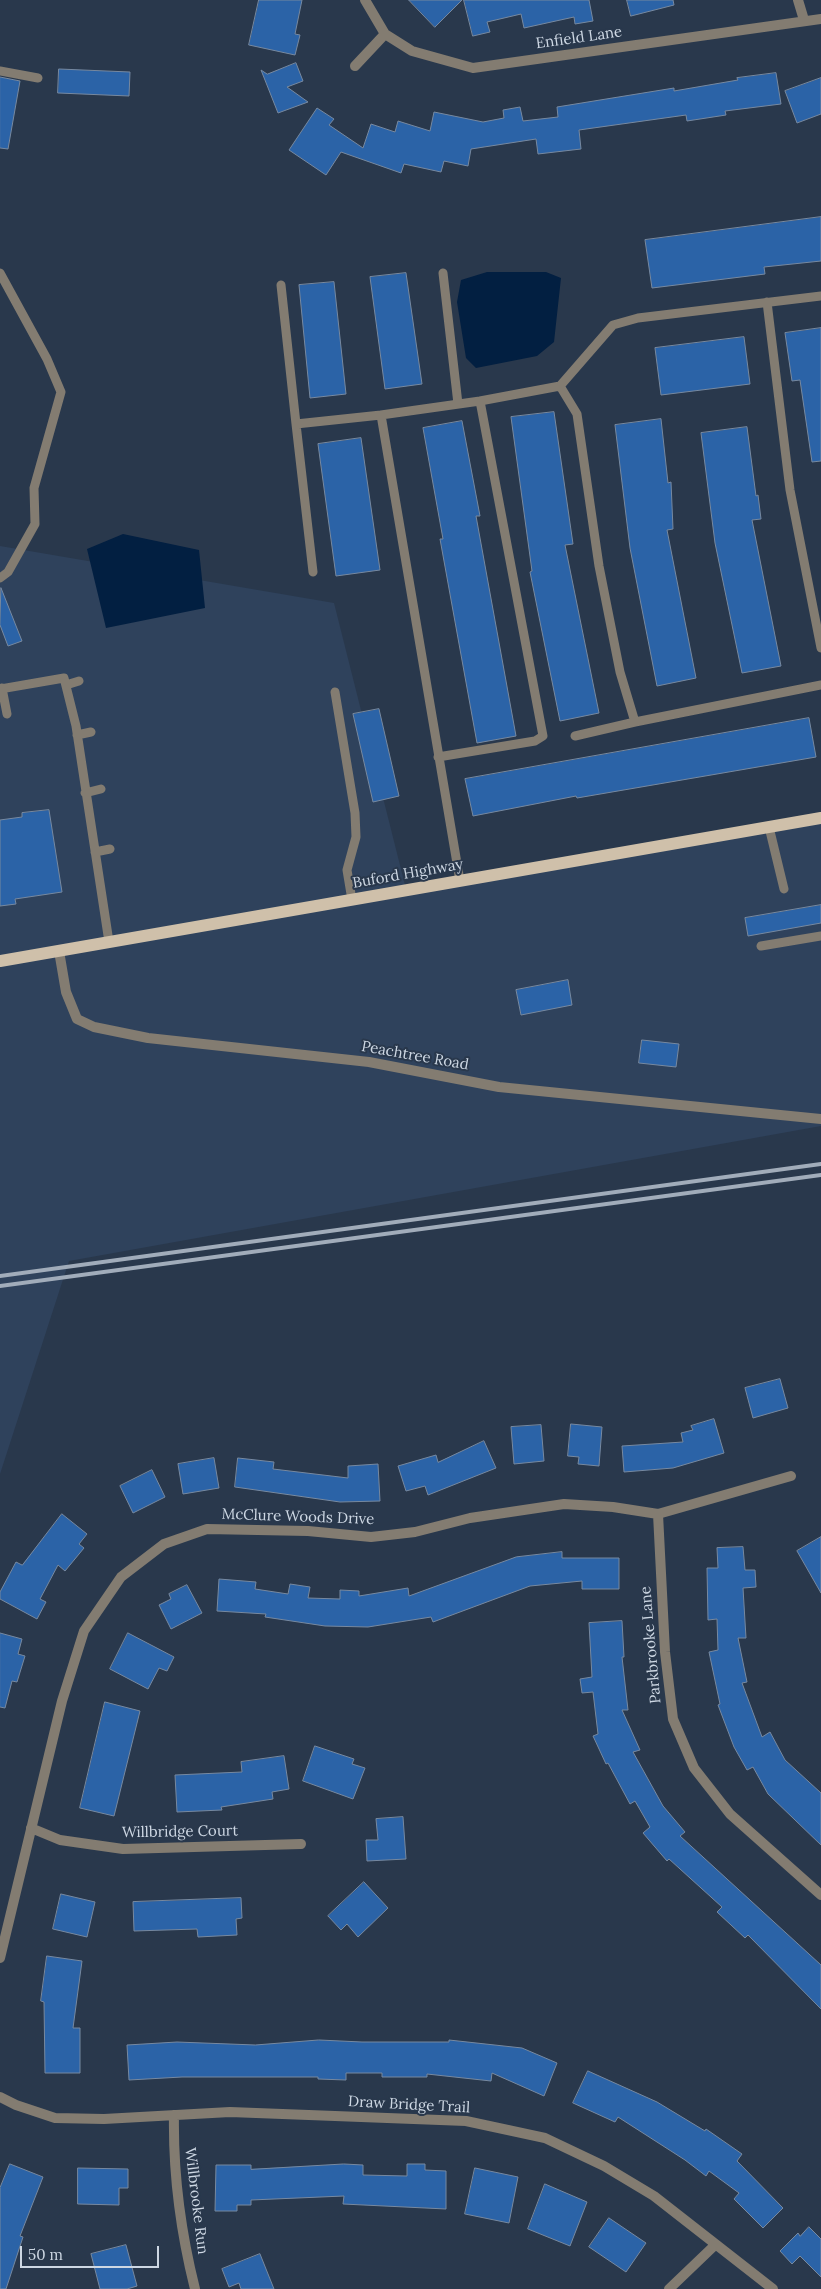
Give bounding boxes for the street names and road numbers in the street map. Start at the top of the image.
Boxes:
street label: Enfield Lane [535,23,623,53]
street label: Buford Highway [351,855,465,893]
street label: Peachtree Road [360,1038,470,1074]
street label: McClure Woods Drive [221,1505,375,1529]
street label: Parkbrooke Lane [637,1585,665,1705]
street label: Willbridge Court [122,1822,238,1842]
street label: Draw Bridge Trail [348,2093,470,2117]
street label: Willbrooke Run [181,2147,211,2255]

